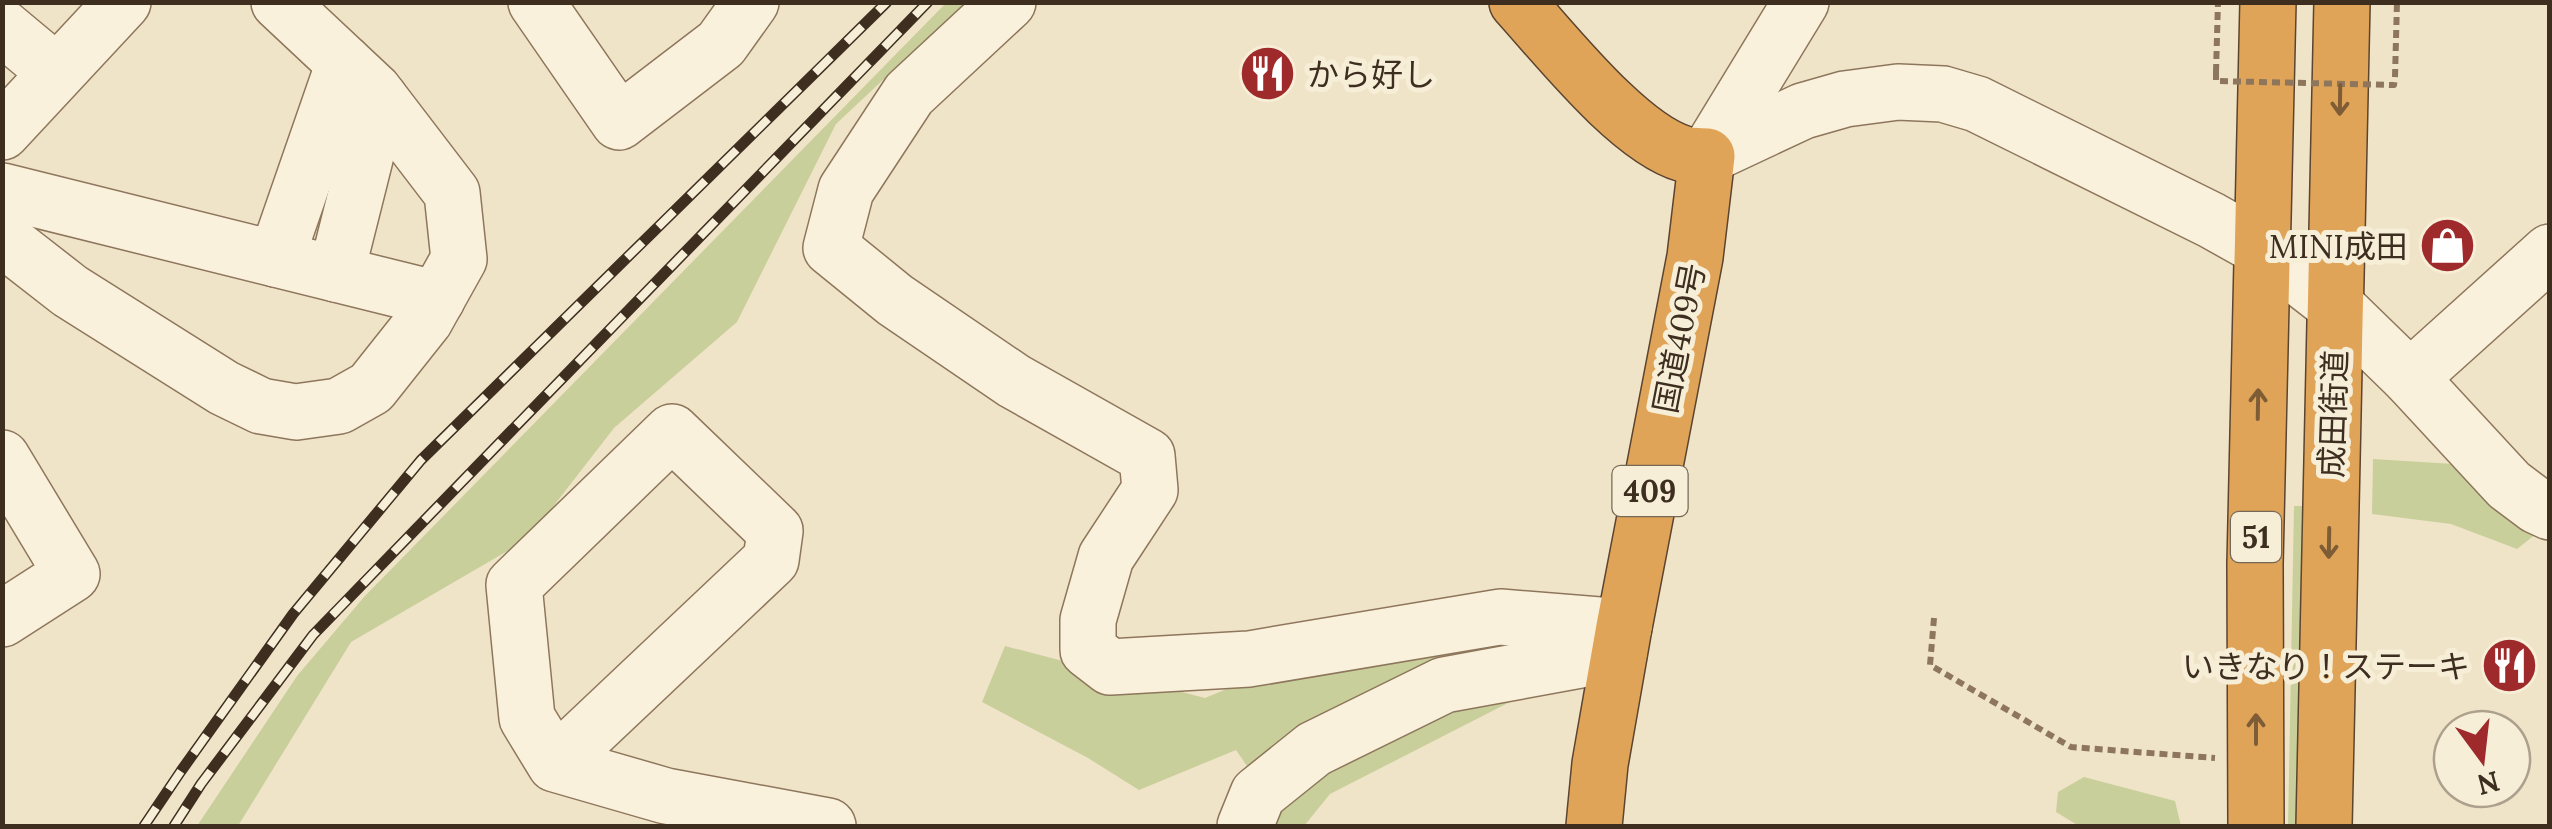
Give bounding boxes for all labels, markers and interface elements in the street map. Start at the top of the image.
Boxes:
restaurant icon: から好し [1238,44,1298,104]
place label: から好し [1307,54,1435,95]
one-way arrow [2331,83,2350,115]
shop icon: MINI成田 [2417,216,2477,276]
place label: MINI成田 [2269,226,2408,267]
street label: 国道409号 [1644,260,1714,416]
street label: 成田街道 [2310,349,2356,479]
one-way arrow [2248,389,2268,422]
road number: 409 [1612,466,1688,516]
road number: 51 [2231,512,2281,562]
one-way arrow [2320,526,2339,558]
restaurant icon: いきなり！ステーキ [2479,636,2539,696]
place label: いきなり！ステーキ [2182,646,2470,687]
north arrow [2432,709,2532,809]
one-way arrow [2246,714,2266,746]
text: N [2473,763,2504,803]

